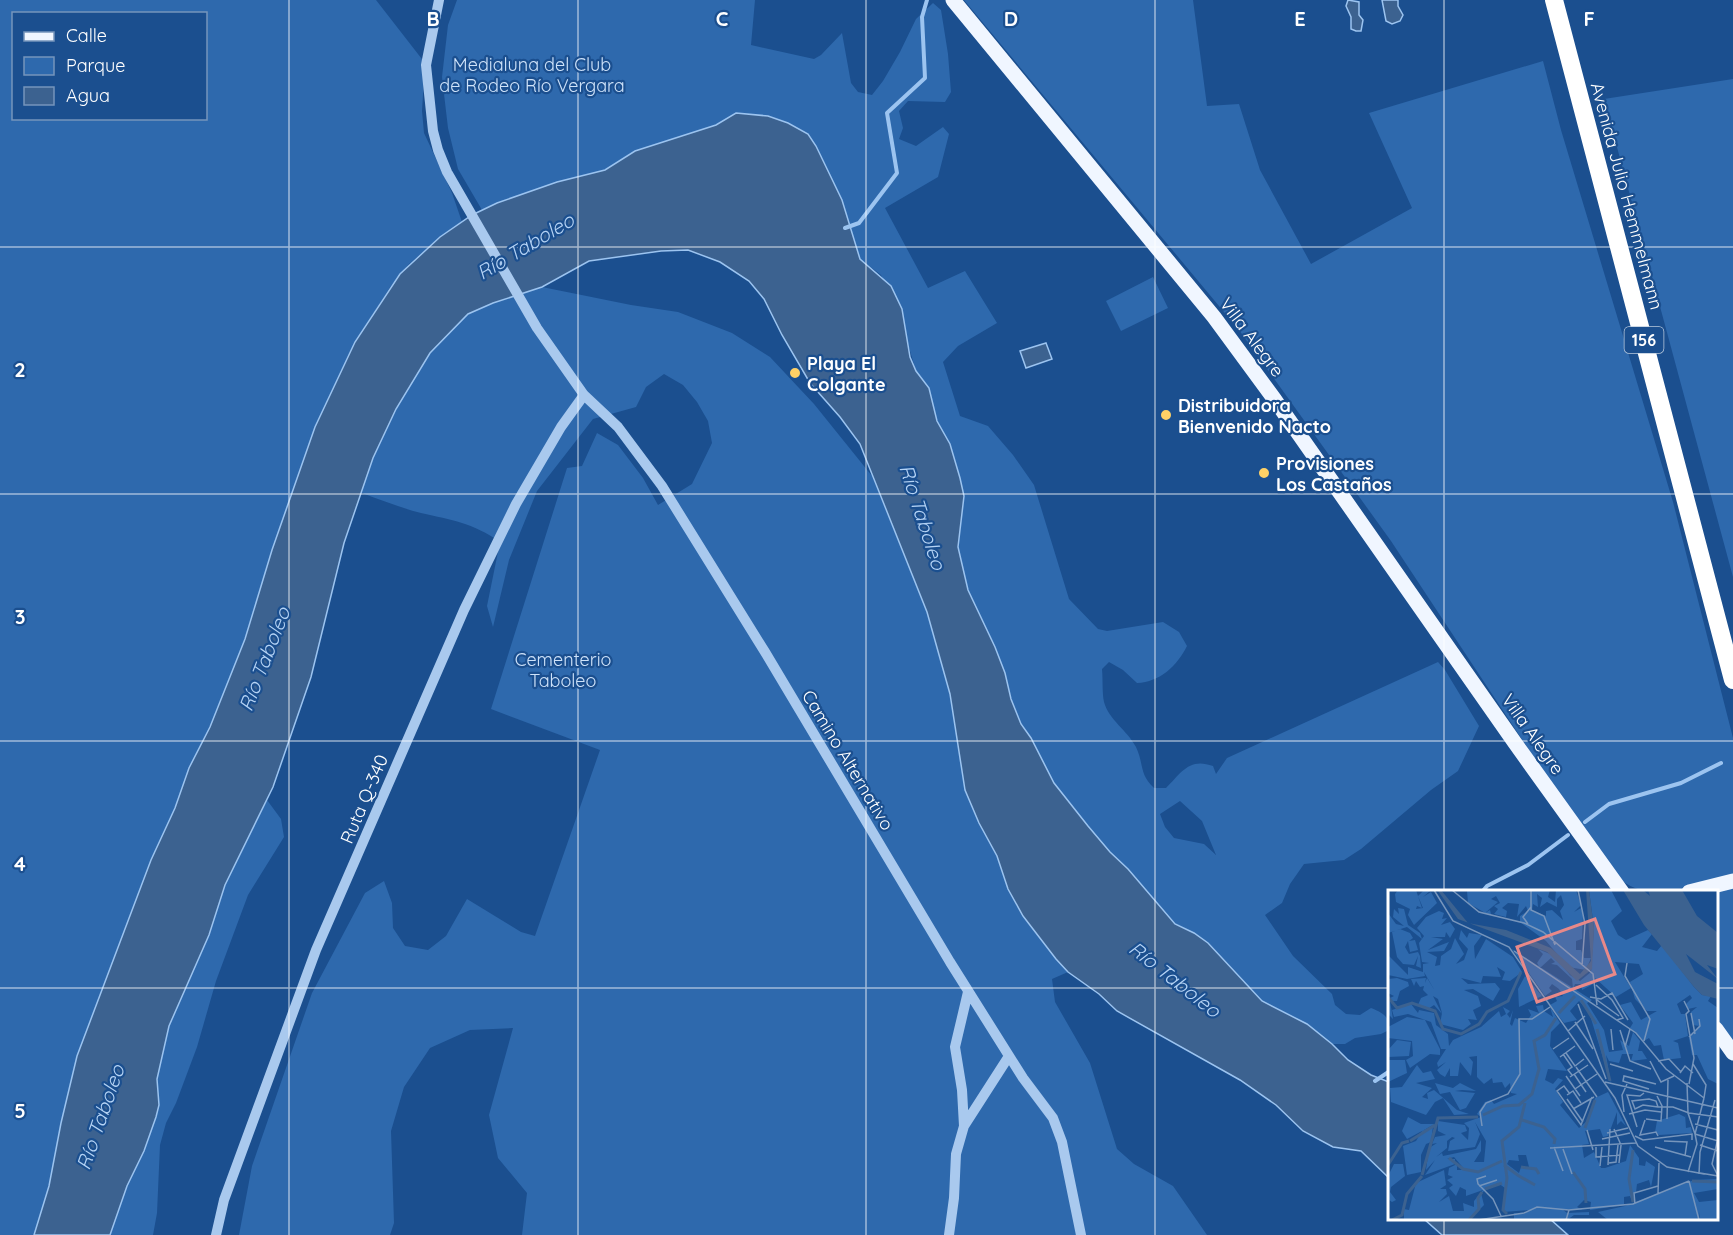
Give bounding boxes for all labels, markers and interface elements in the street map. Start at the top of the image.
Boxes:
text: B [426,6,440,31]
text: C [716,6,729,31]
text: D [1004,6,1018,31]
text: E [1294,6,1306,31]
text: F [1583,6,1595,31]
legend [12,12,207,120]
text: Calle [66,24,107,47]
park label: Medialuna del Club de Rodeo Río Vergara [439,53,625,97]
text: Parque [66,54,125,77]
street label: Avenida Julio Hemmelmann [1586,80,1668,312]
text: Agua [66,84,110,107]
water label: Río Taboleo [472,207,579,285]
street label: Villa Alegre [1215,293,1289,381]
road number: 156 [1624,327,1664,353]
place label: Playa El Colgante [807,352,886,396]
text: 2 [14,357,26,382]
marker: Playa El Colgante [788,366,802,380]
place label: Distribuidora Bienvenido Nacto [1178,394,1331,438]
marker: Distribuidora Bienvenido Nacto [1159,408,1173,422]
place label: Provisiones Los Castaños [1276,452,1392,496]
water label: Río Taboleo [894,461,952,574]
marker: Provisiones Los Castaños [1257,466,1271,480]
water label: Río Taboleo [233,603,296,715]
text: 3 [15,604,25,629]
park label: Cementerio Taboleo [515,648,611,692]
street label: Camino Alternativo [797,686,899,834]
street label: Villa Alegre [1497,689,1569,779]
street label: Ruta Q-340 [335,751,393,847]
text: 4 [14,851,26,876]
inset map [1388,890,1718,1220]
water label: Río Taboleo [1124,935,1227,1023]
water label: Río Taboleo [70,1060,130,1173]
text: 5 [14,1098,26,1123]

